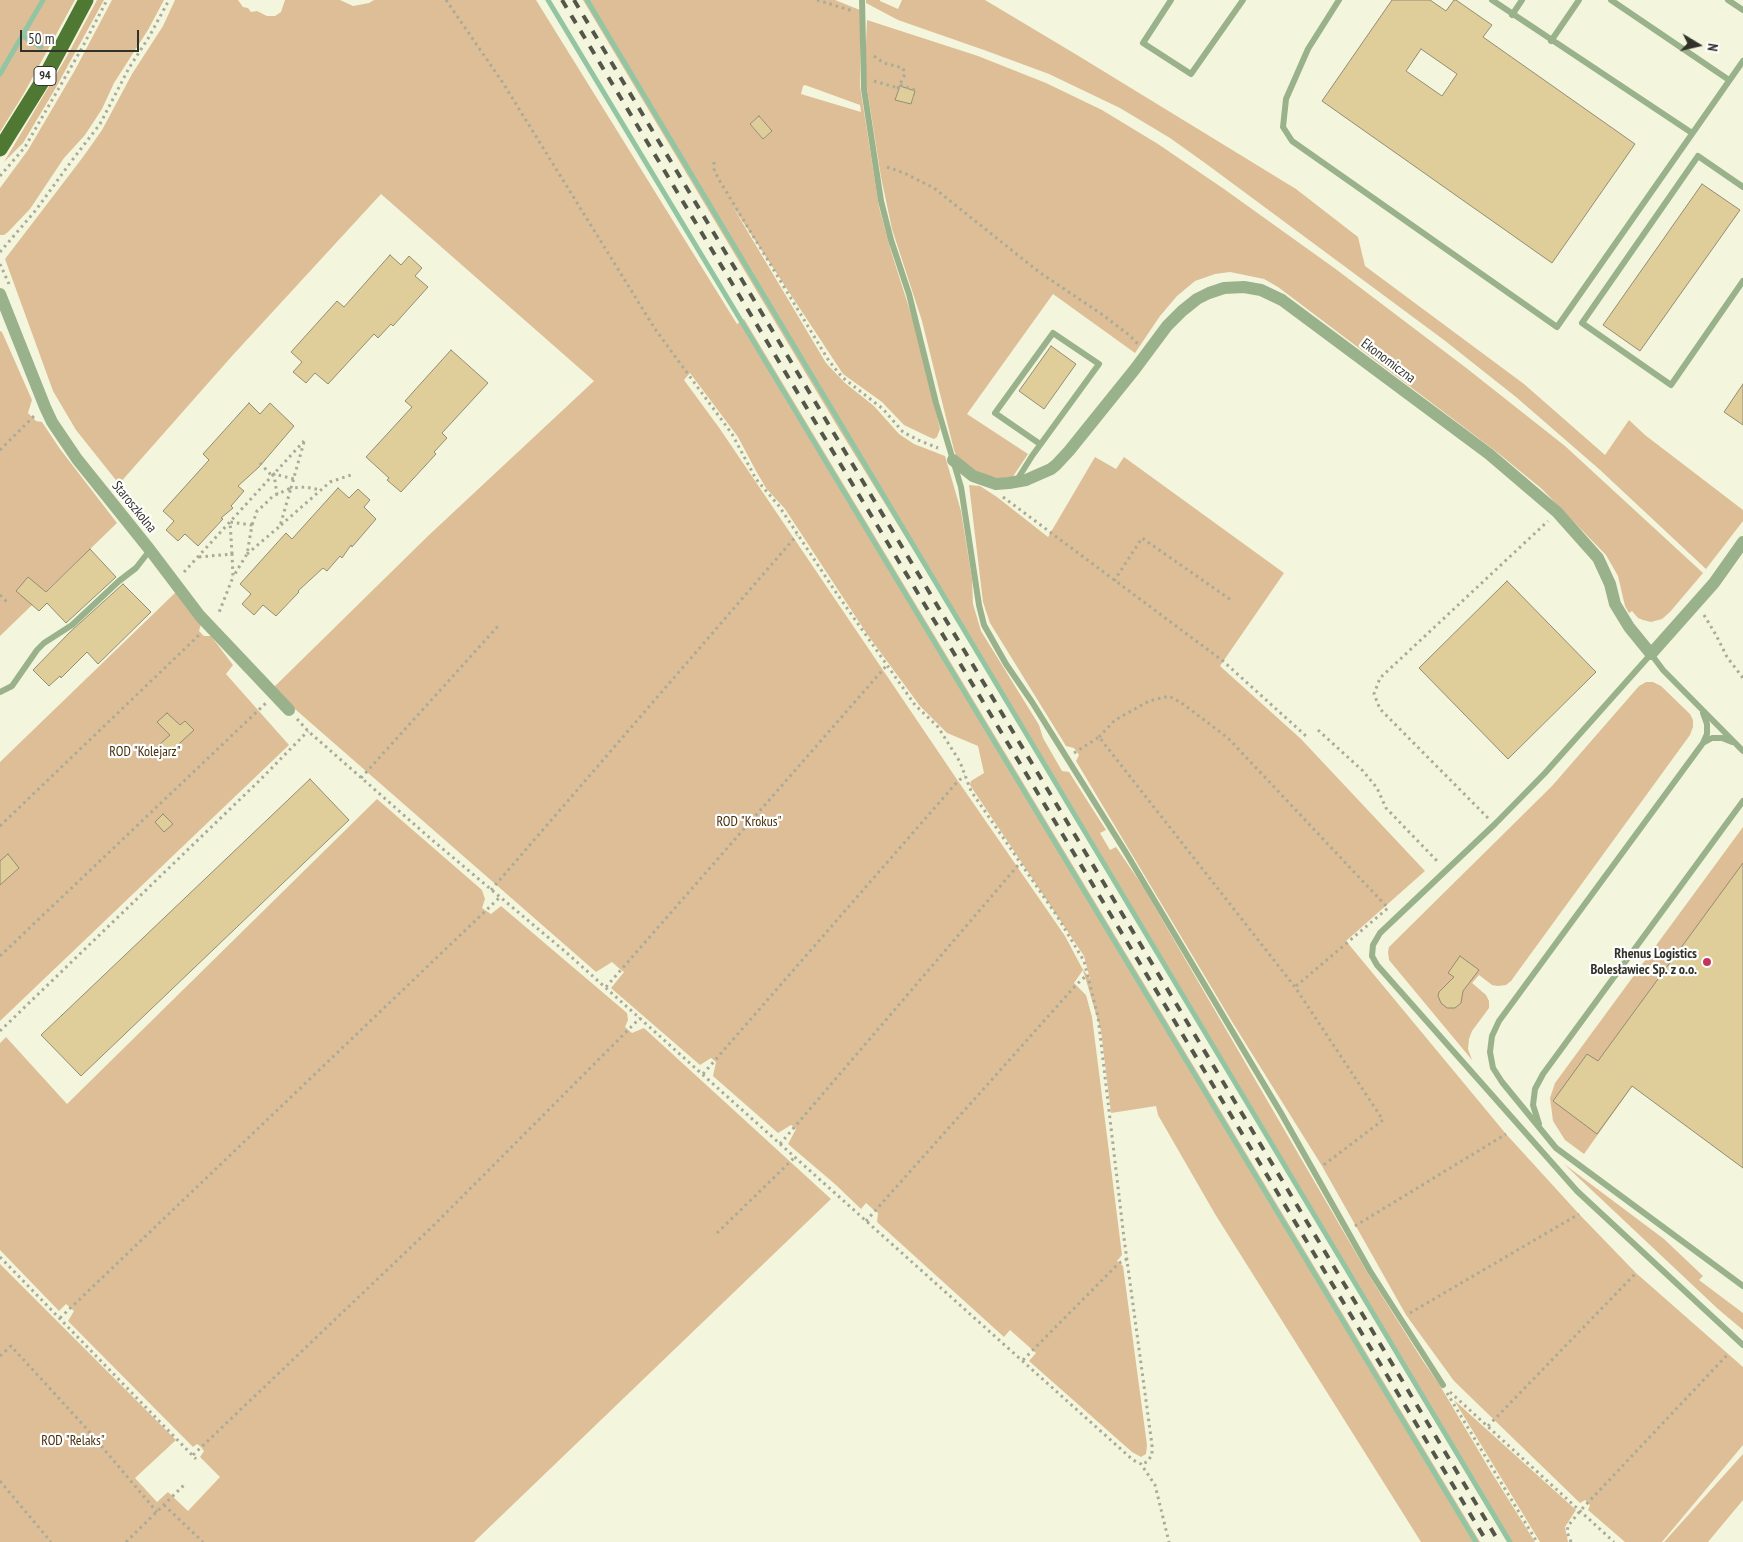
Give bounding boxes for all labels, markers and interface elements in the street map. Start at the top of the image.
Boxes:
scale bar [22,20,141,52]
north arrow [1673,20,1723,70]
text: 50 m [28,29,54,48]
text: N [1703,42,1722,52]
road number: 94 [34,66,56,85]
street label: Ekonomiczna [1358,335,1418,387]
street label: Staroszkolna [108,478,160,536]
park label: ROD "Kolejarz" [109,744,181,760]
park label: ROD "Krokus" [716,814,782,830]
place label: Rhenus Logistics Bolesławiec Sp. z o.o. [1590,946,1697,979]
marker: Rhenus Logistics Bolesławiec Sp. z o.o. [1701,956,1713,968]
park label: ROD "Relaks" [41,1433,105,1449]

